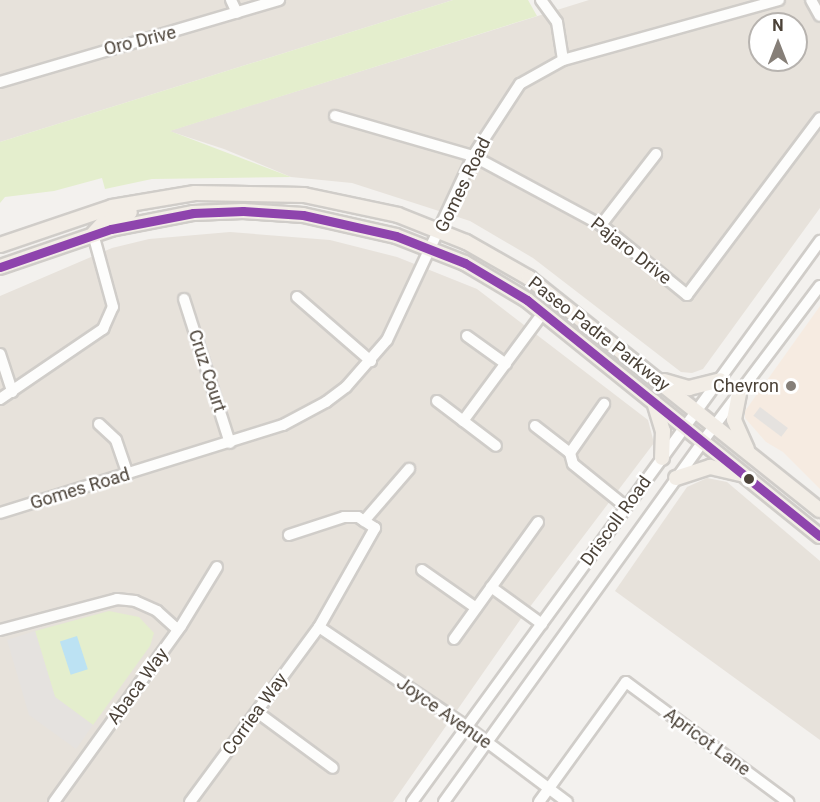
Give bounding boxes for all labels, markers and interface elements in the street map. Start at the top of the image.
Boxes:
north arrow [748,12,808,72]
text: N [772,16,784,35]
street label: Oro Drive [102,22,178,60]
street label: Gomes Road [431,134,495,236]
street label: Pajaro Drive [586,213,676,289]
street label: Paseo Padre Parkway [524,272,674,396]
street label: Cruz Court [184,327,230,415]
place label: Chevron [713,375,779,397]
marker: Chevron [784,379,798,393]
street label: Gomes Road [28,464,132,514]
street label: Driscoll Road [576,472,656,570]
unlabelled marker [743,473,755,485]
street label: Abaca Way [103,644,173,728]
street label: Corriea Way [218,669,292,759]
street label: Joyce Avenue [392,672,496,754]
street label: Apricot Lane [660,703,754,781]

